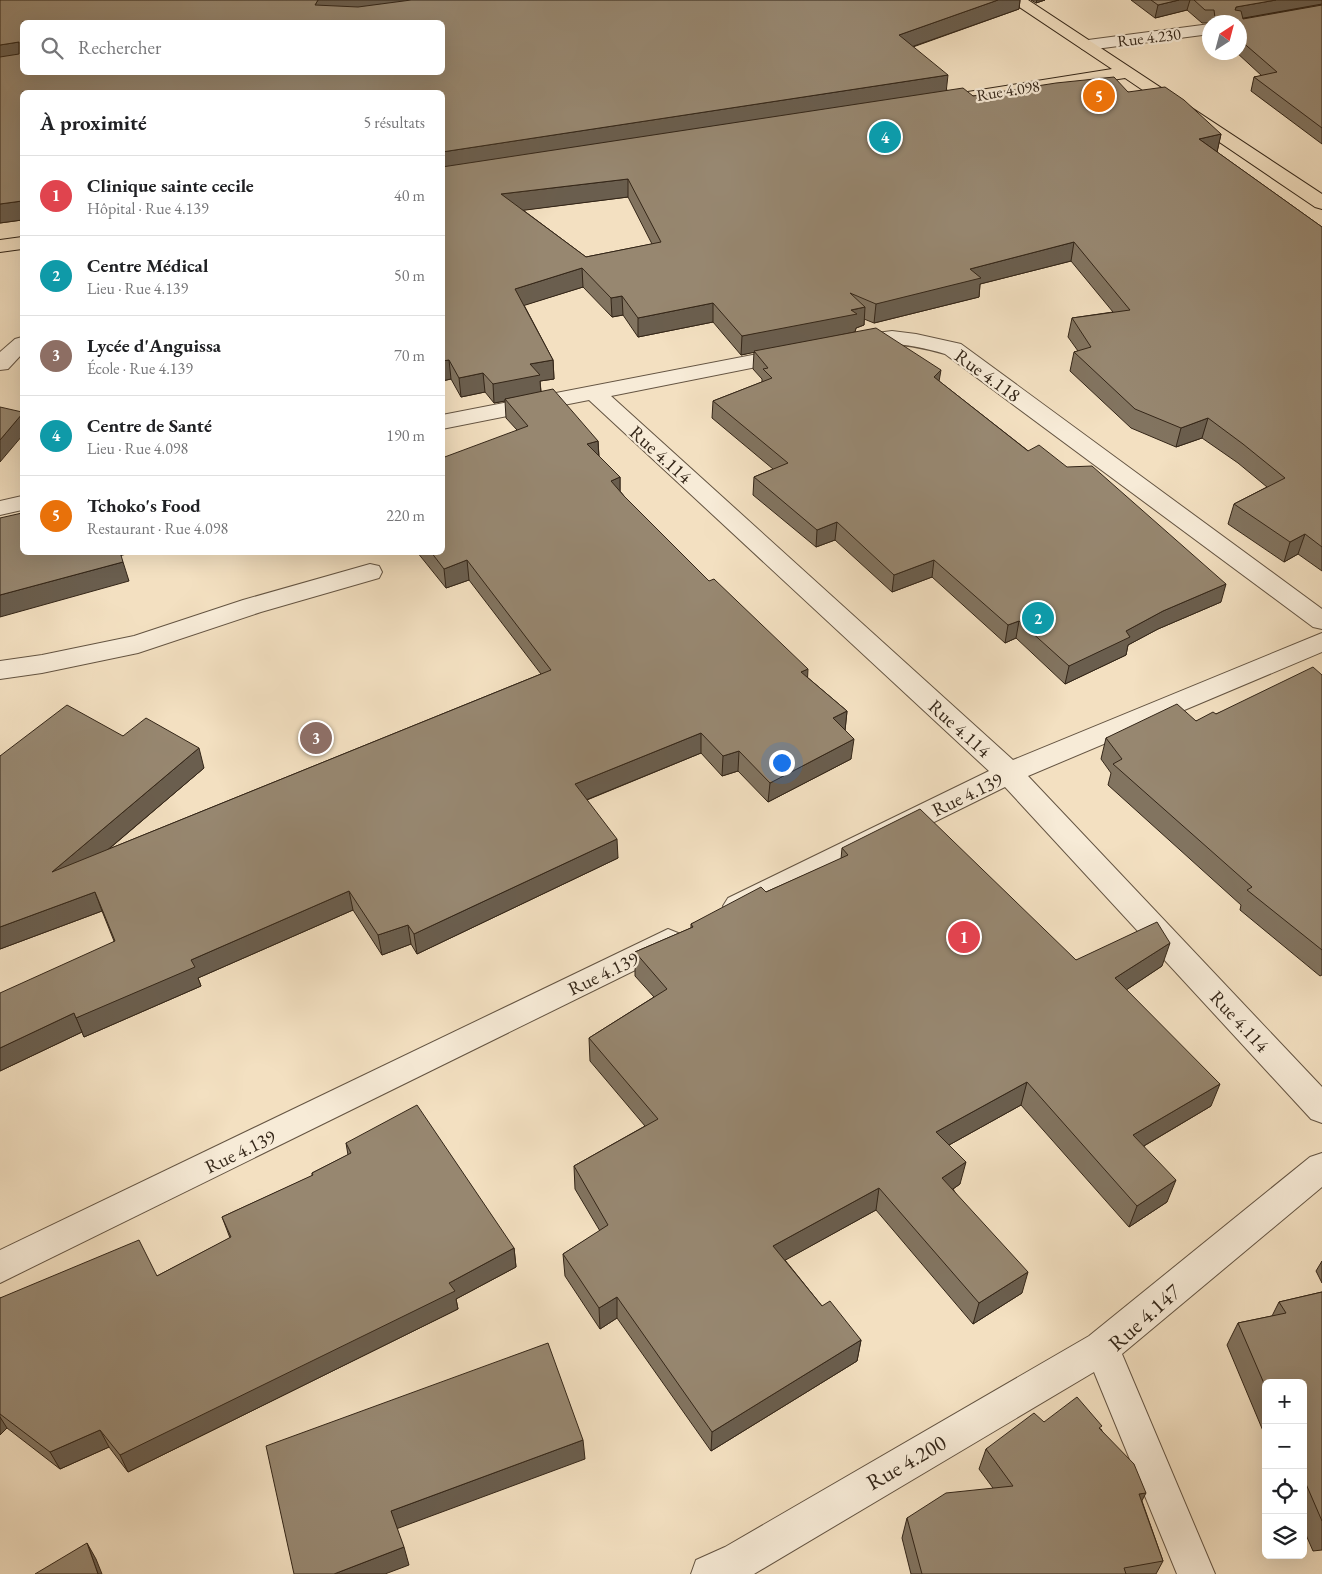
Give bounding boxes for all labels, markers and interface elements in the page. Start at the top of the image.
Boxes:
north arrow [1202,15,1247,60]
search box [20,20,445,75]
street label: Rue 4.230 [1116,23,1182,52]
icon: search [38,34,66,62]
text: Rechercher [78,35,161,60]
street label: Rue 4.098 [975,75,1041,106]
pin: 5 [1083,77,1115,115]
text: À proximité [40,109,147,136]
text: 5 résultats [363,112,425,133]
pin: 4 [869,118,901,156]
text: Clinique sainte cecile [87,173,254,198]
text: 1 [52,185,60,206]
text: 40 m [394,185,425,206]
text: Hôpital · Rue 4.139 [87,198,209,219]
text: Centre Médical [87,253,208,278]
text: 2 [52,265,60,286]
text: 50 m [394,265,425,286]
text: Lieu · Rue 4.139 [87,278,188,299]
text: Lycée d'Anguissa [87,333,221,358]
street label: Rue 4.118 [950,343,1026,408]
text: 3 [52,345,60,366]
text: 70 m [394,345,425,366]
text: École · Rue 4.139 [87,358,193,379]
text: Centre de Santé [87,413,212,438]
street label: Rue 4.114 [624,420,698,490]
text: 4 [52,425,60,446]
text: 190 m [386,425,425,446]
text: Lieu · Rue 4.098 [87,438,188,459]
text: Tchoko's Food [87,493,201,518]
text: 5 [52,505,60,526]
text: 220 m [386,505,425,526]
text: Restaurant · Rue 4.098 [87,518,228,539]
pin: 2 [1022,599,1054,637]
street label: Rue 4.114 [923,694,997,764]
pin: 3 [300,719,332,757]
your location [769,750,795,776]
street label: Rue 4.139 [928,767,1007,822]
pin: 1 [948,918,980,956]
street label: Rue 4.139 [564,946,643,1001]
street label: Rue 4.114 [1205,985,1275,1058]
street label: Rue 4.139 [201,1124,280,1179]
street label: Rue 4.147 [1102,1277,1187,1357]
map controls [1262,1379,1307,1559]
button: + [1262,1379,1307,1424]
button: − [1262,1424,1307,1469]
street label: Rue 4.200 [861,1428,952,1497]
button: locate [1262,1469,1307,1514]
button: layers [1262,1514,1307,1559]

